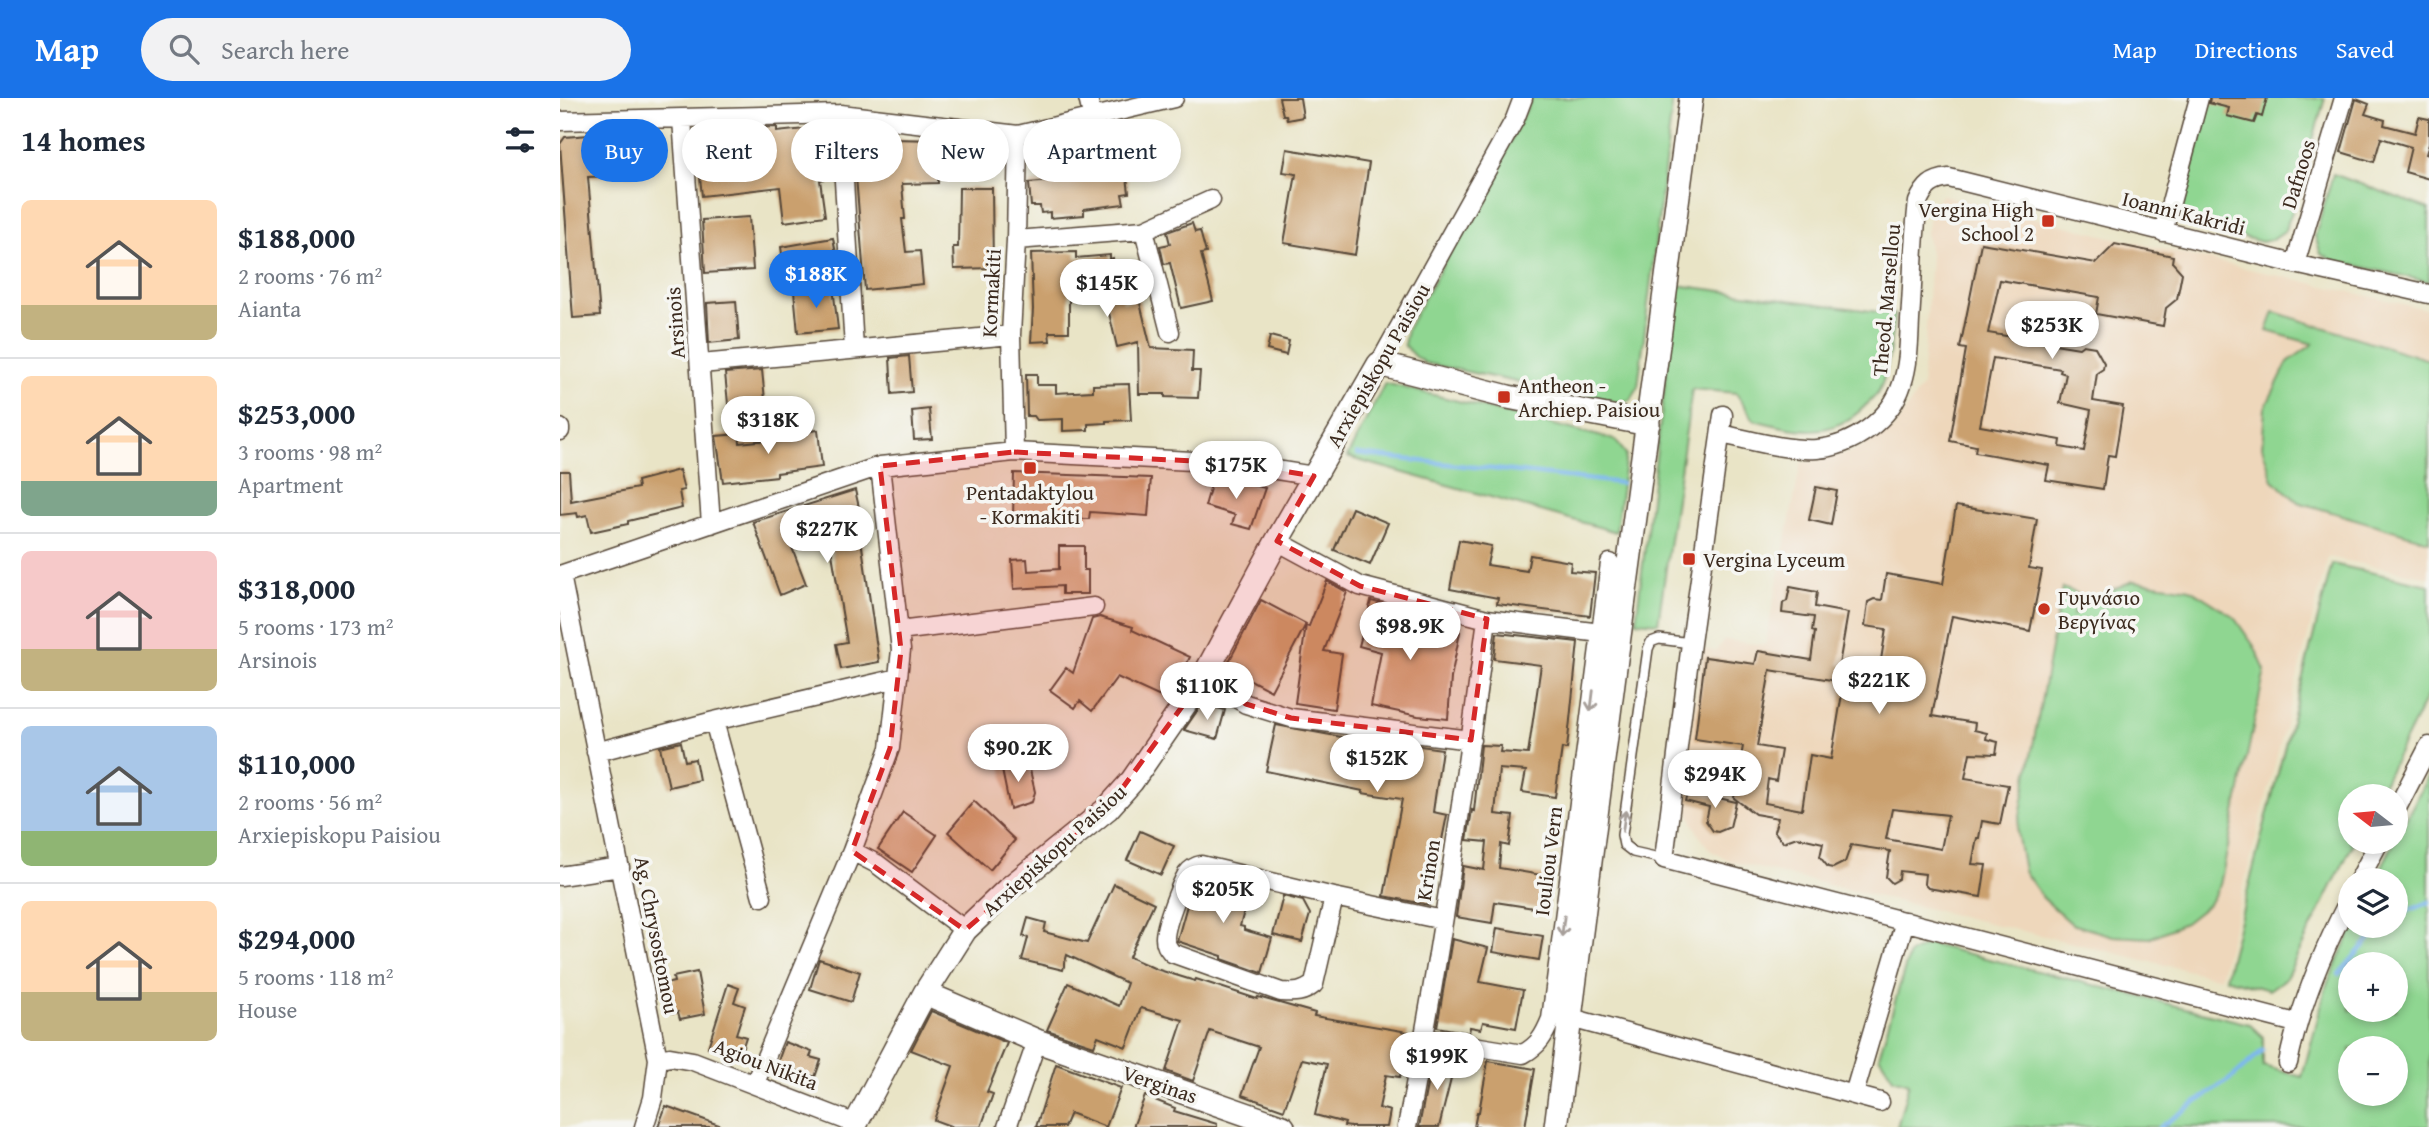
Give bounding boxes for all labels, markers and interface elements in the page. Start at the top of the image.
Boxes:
search box [141,18,631,81]
text: Map [35,25,99,73]
icon: search [165,30,203,68]
text: Search here [221,30,349,69]
text: Map [2113,32,2157,67]
text: Directions [2195,32,2298,67]
text: Saved [2336,32,2394,67]
text: 14 homes [21,118,146,162]
chip: Buy [581,119,668,182]
chip: Rent [682,119,777,182]
chip: Filters [791,119,903,182]
chip: New [917,119,1009,182]
chip: Apartment [1023,119,1181,182]
icon: filters [501,121,539,159]
street label: Dafnoos [2273,136,2323,212]
street label: Ioanni Kakridi [2119,183,2249,243]
place label: Vergina High School 2 [1918,194,2034,249]
marker: Vergina High School 2 [2040,213,2056,229]
text: $188,000 [238,215,355,259]
street label: Theod. Marsellou [1864,222,1908,378]
icon: home [77,228,161,312]
street label: Kormakiti [973,248,1009,338]
pin: $188K [767,250,865,310]
text: $188K [785,256,847,289]
text: 2 rooms · 76 m² [238,259,382,292]
pin: $145K [1058,260,1156,319]
text: $145K [1076,265,1138,298]
street label: Arxiepiskopu Paisiou [1318,277,1438,453]
street label: Arsinois [657,286,693,360]
text: Aianta [238,292,301,325]
pin: $253K [2003,302,2101,361]
text: $253K [2021,307,2083,340]
place label: Antheon - Archiep. Paisiou [1518,370,1661,425]
marker: Antheon - Archiep. Paisiou [1496,389,1512,405]
text: $253,000 [238,391,355,435]
pin: $318K [719,396,817,456]
text: $318K [737,402,799,435]
icon: home [77,404,161,488]
text: 3 rooms · 98 m² [238,435,382,468]
pin: $175K [1187,442,1285,501]
text: $175K [1205,447,1267,480]
marker: Pentadaktylou - Kormakiti [1022,460,1038,476]
text: Apartment [238,468,343,501]
place label: Pentadaktylou - Kormakiti [966,477,1095,532]
pin: $227K [778,505,876,565]
text: $227K [796,511,858,544]
place label: Vergina Lyceum [1703,544,1845,575]
marker: Vergina Lyceum [1681,551,1697,567]
text: $318,000 [238,566,355,610]
icon: home [77,579,161,663]
place label: Γυμνάσιο Βεργίνας [2058,582,2140,637]
marker: Γυμνάσιο Βεργίνας [2036,601,2052,617]
pin: $98.9K [1353,602,1467,662]
text: $98.9K [1376,608,1444,641]
text: 5 rooms · 173 m² [238,610,393,643]
text: Arsinois [238,643,317,676]
pin: $221K [1830,656,1928,716]
pin: $110K [1158,662,1256,722]
text: $221K [1848,662,1910,695]
text: $110K [1176,668,1238,701]
one-way arrow [1586,689,1599,712]
pin: $90.2K [961,724,1075,784]
text: $90.2K [984,730,1052,763]
pin: $152K [1328,734,1426,794]
text: $152K [1346,740,1408,773]
text: $110,000 [238,741,355,785]
pin: $294K [1666,750,1764,810]
icon: home [77,754,161,838]
text: $294K [1684,756,1746,789]
street label: Arxiepiskopu Paisiou [975,776,1134,923]
north arrow [2338,784,2408,854]
map controls [2338,784,2408,1106]
text: 2 rooms · 56 m² [238,785,382,818]
street label: Iouliou Vern [1526,804,1570,917]
one-way arrow [1618,810,1631,833]
text: Arxiepiskopu Paisiou [238,818,441,851]
street label: Krinon [1408,837,1448,903]
street label: Ag. Chrysostomou [627,854,688,1017]
pin: $205K [1174,866,1272,925]
button: layers [2338,868,2408,938]
text: $205K [1192,871,1254,904]
one-way arrow [1556,915,1569,937]
text: $294,000 [238,916,355,960]
icon: home [77,929,161,1013]
button: + [2338,952,2408,1022]
text: 5 rooms · 118 m² [238,960,393,993]
text: House [238,993,297,1026]
street label: Agiou Nikita [709,1030,823,1098]
pin: $199K [1388,1032,1486,1092]
button: − [2338,1036,2408,1106]
text: $199K [1406,1038,1468,1071]
street label: Verginas [1118,1057,1202,1111]

